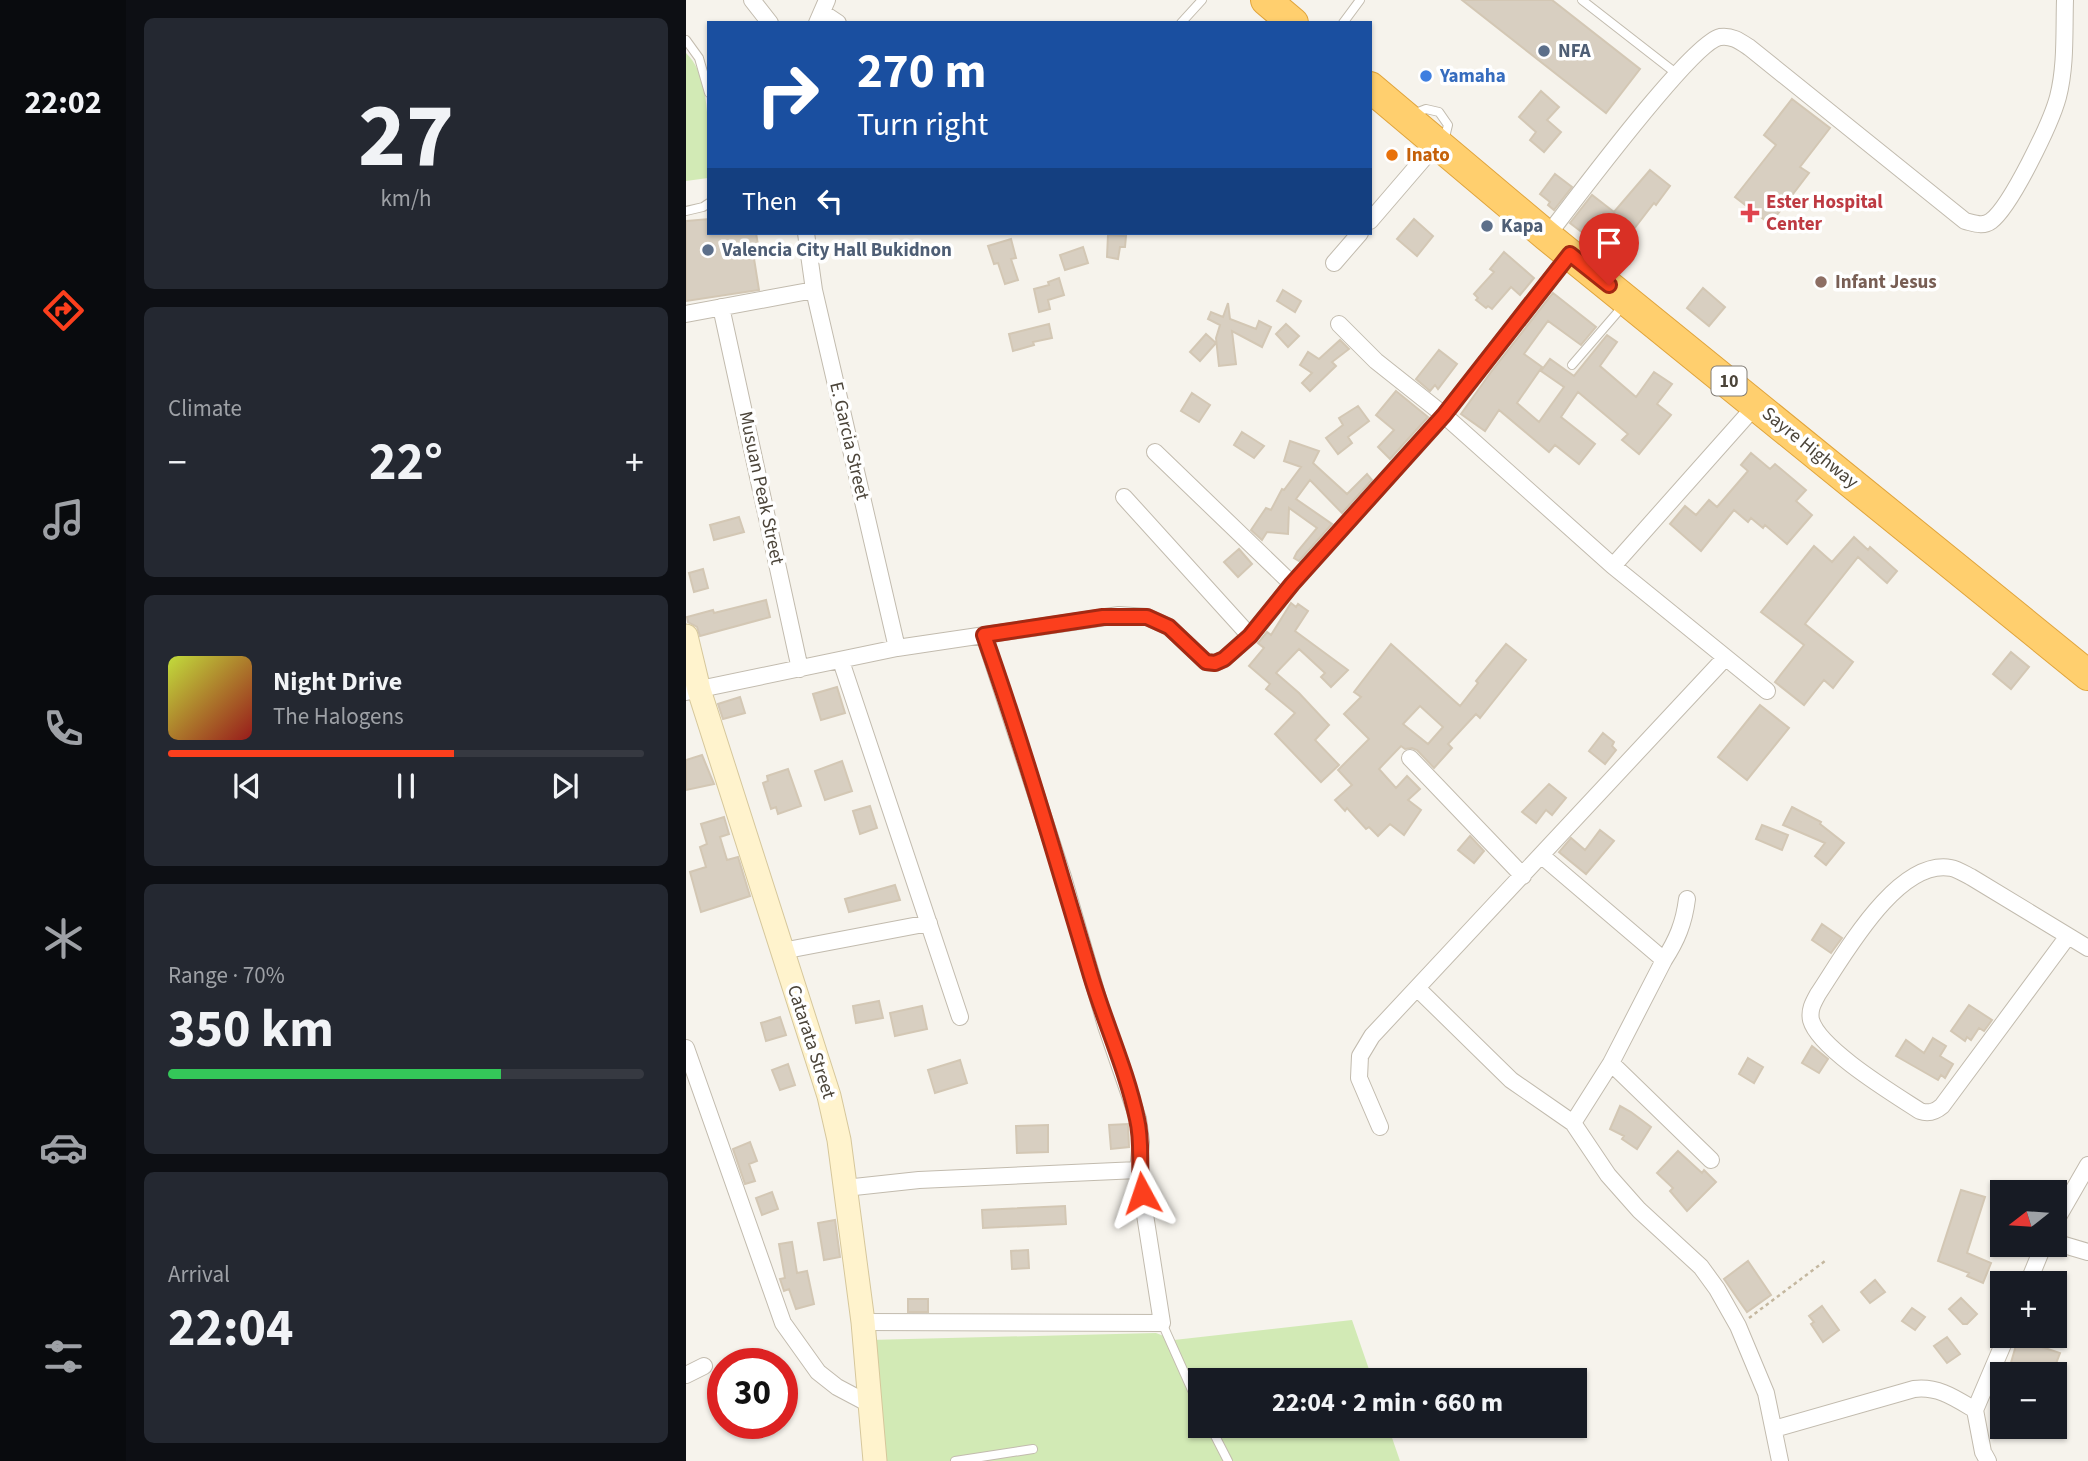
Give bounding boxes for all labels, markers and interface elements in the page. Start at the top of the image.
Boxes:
text: 270 m [857,37,986,107]
place label: NFA [1558,38,1591,65]
marker: NFA [1536,43,1552,59]
icon: right [742,49,833,140]
place label: Yamaha [1439,63,1506,90]
marker: Yamaha [1418,68,1434,84]
text: 27 [358,72,454,201]
text: 22:02 [24,80,102,126]
text: Turn right [857,102,988,148]
place label: Inato [1406,142,1450,169]
marker: Inato [1384,147,1400,163]
text: km/h [380,182,432,215]
icon: left [811,182,849,220]
text: Then [742,183,797,220]
place label: Ester Hospital Center [1766,189,1883,238]
marker: Ester Hospital Center [1740,203,1760,223]
place label: Kapa [1501,213,1543,240]
pin [1579,213,1639,285]
marker: Kapa [1479,218,1495,234]
icon: arrive [1590,224,1628,262]
place label: Valencia City Hall Bukidnon [721,237,952,264]
marker: Valencia City Hall Bukidnon [700,242,716,258]
place label: Infant Jesus [1835,269,1937,296]
marker: Infant Jesus [1813,274,1829,290]
icon: directions [39,286,88,335]
road number: 10 [1712,366,1746,396]
street label: E. Garcia Street [822,379,876,503]
text: Climate [168,392,242,425]
street label: Sayre Highway [1756,401,1864,495]
street label: Musuan Peak Street [732,409,791,568]
text: 22° [369,426,443,500]
text: − [168,436,187,490]
text: + [625,436,644,490]
icon: music [39,495,88,544]
text: Night Drive [273,663,402,700]
text: The Halogens [273,700,404,733]
icon: phone [39,704,88,753]
icon: previous [228,767,266,805]
icon: pause [387,767,425,805]
icon: next [546,767,584,805]
icon: climate [39,914,88,963]
text: Range · 70% [168,959,285,992]
street label: Catarata Street [780,982,842,1103]
text: 350 km [168,993,334,1067]
icon: car [39,1123,88,1172]
position arrow [1105,1156,1179,1230]
north arrow [1990,1180,2067,1256]
map controls [1990,1180,2067,1439]
text: Arrival [168,1258,230,1291]
button: + [1990,1271,2067,1348]
text: 22:04 [168,1292,293,1366]
icon: filters [39,1332,88,1381]
speed limit sign: 30 [707,1348,798,1439]
button: − [1990,1362,2067,1439]
text: 22:04 · 2 min · 660 m [1272,1384,1503,1421]

